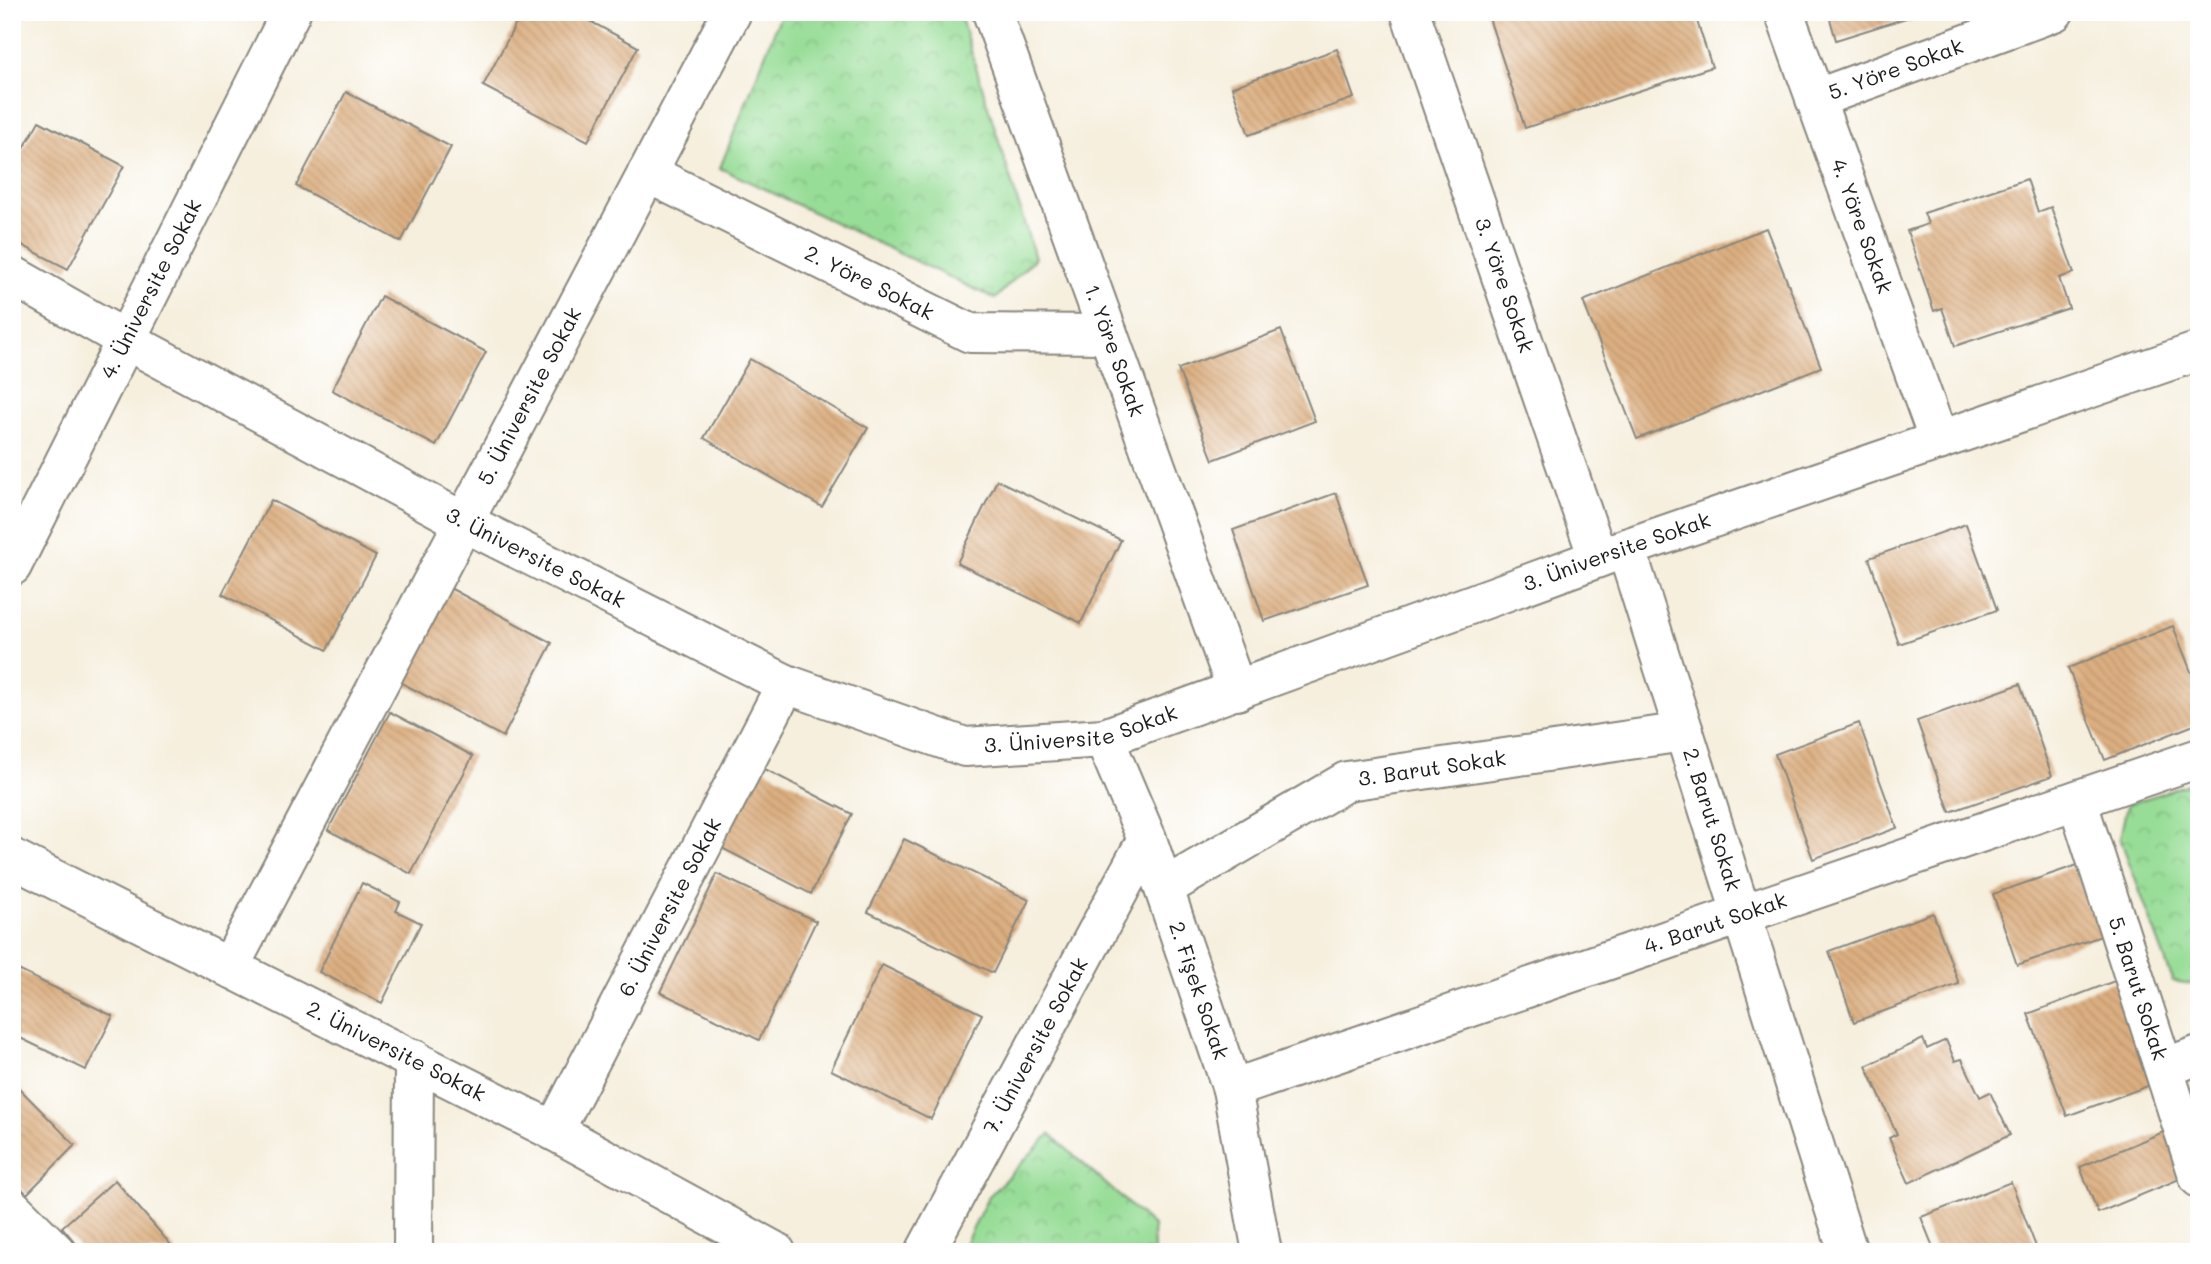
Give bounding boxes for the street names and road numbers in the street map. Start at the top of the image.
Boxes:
street label: 5. Yöre Sokak [1824,31,1966,105]
street label: 4. Yöre Sokak [1826,155,1900,297]
street label: 4. Üniversite Sokak [94,194,207,383]
street label: 3. Yöre Sokak [1470,213,1541,356]
street label: 2. Yöre Sokak [801,238,939,325]
street label: 1. Yöre Sokak [1079,280,1152,420]
street label: 5. Üniversite Sokak [471,302,586,489]
street label: 3. Üniversite Sokak [442,500,630,613]
street label: 3. Üniversite Sokak [1519,505,1714,596]
street label: 3. Üniversite Sokak [983,698,1181,758]
street label: 3. Barut Sokak [1356,743,1508,791]
street label: 2. Barut Sokak [1678,744,1748,894]
street label: 6. Üniversite Sokak [611,813,726,1001]
street label: 4. Barut Sokak [1640,885,1790,959]
street label: 5. Barut Sokak [2104,913,2175,1063]
street label: 2. Fişek Sokak [1164,918,1236,1063]
street label: 7. Üniversite Sokak [976,952,1093,1138]
street label: 2. Üniversite Sokak [303,994,491,1106]

